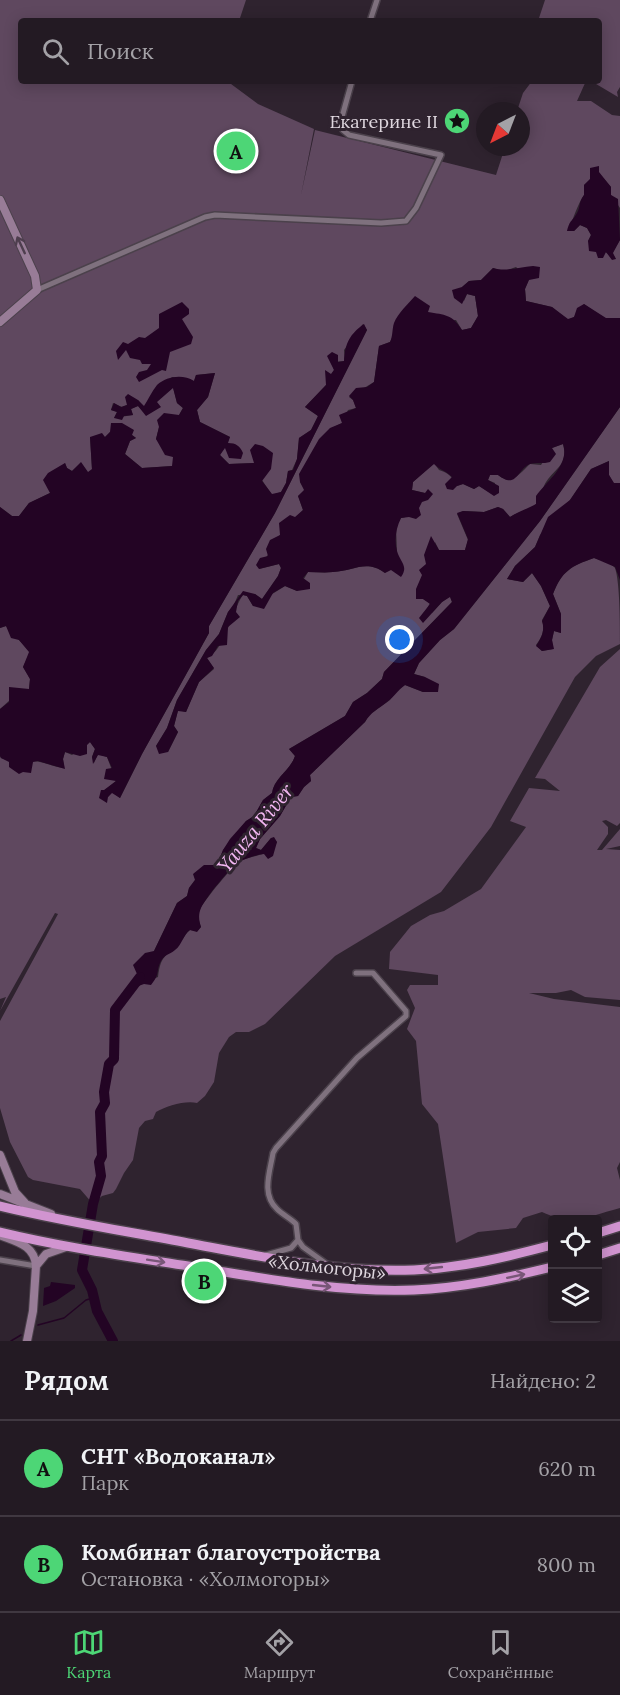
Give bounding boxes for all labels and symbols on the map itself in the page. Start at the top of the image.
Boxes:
north arrow [476,102,530,156]
place icon: Екатерине II [442,106,472,136]
place label: Екатерине II [329,110,438,133]
pin: A [216,128,256,174]
one-way arrow [14,236,26,254]
your location [385,625,414,654]
water label: Yauza River [211,778,299,878]
street label: «Холмогоры» [267,1249,387,1285]
one-way arrow [145,1256,165,1267]
pin: B [184,1258,224,1304]
one-way arrow [424,1263,444,1274]
one-way arrow [505,1270,525,1281]
one-way arrow [311,1281,331,1292]

